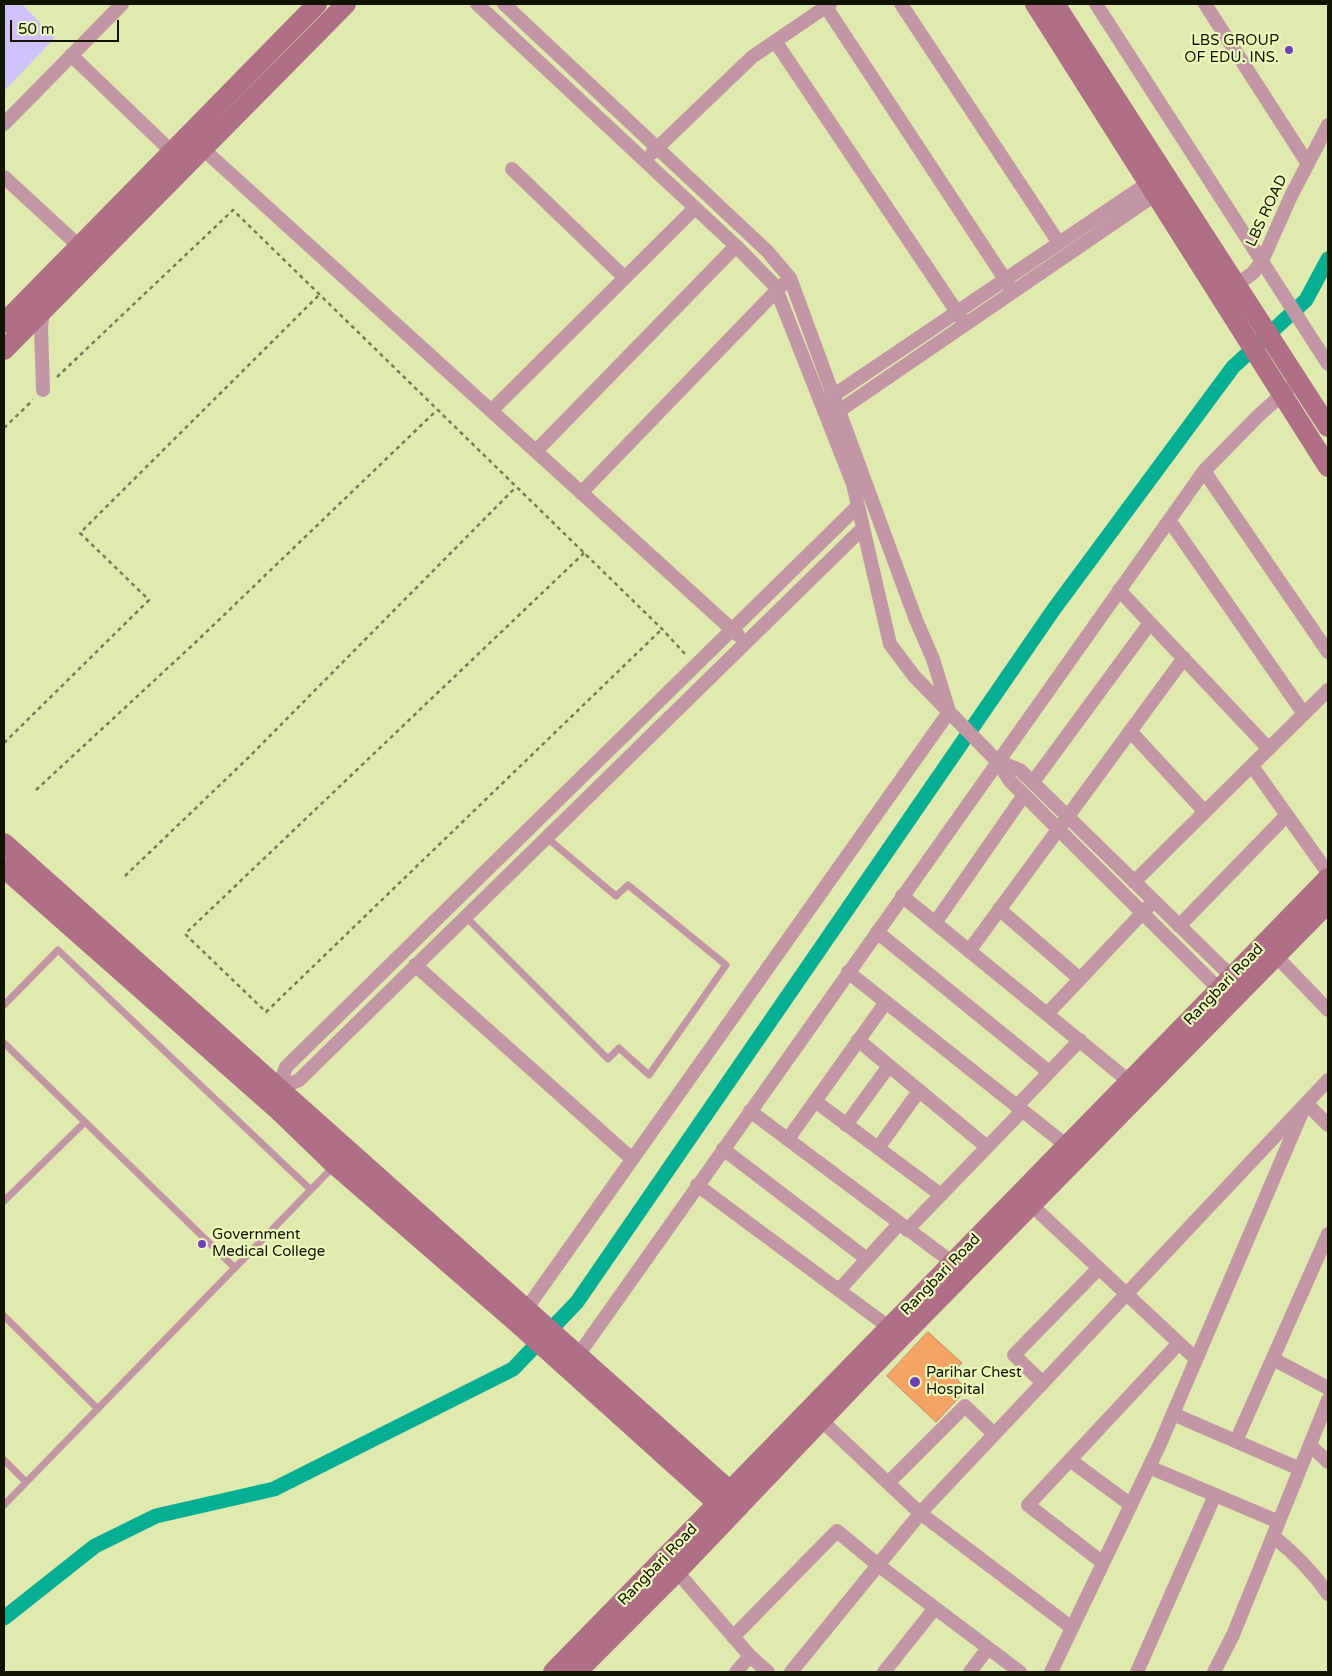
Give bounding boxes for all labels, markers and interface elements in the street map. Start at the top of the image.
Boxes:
scale bar [12,10,121,42]
text: 50 m [18,20,55,38]
place label: LBS GROUP OF EDU. INS. [1184,32,1279,67]
marker: LBS GROUP OF EDU. INS. [1283,44,1295,56]
street label: LBS ROAD [1243,172,1291,250]
street label: Rangbari Road [1180,940,1268,1030]
place label: Government Medical College [212,1226,325,1261]
street label: Rangbari Road [897,1230,985,1320]
marker: Government Medical College [196,1238,208,1250]
place label: Parihar Chest Hospital [926,1364,1022,1399]
marker: Parihar Chest Hospital [908,1375,922,1389]
street label: Rangbari Road [614,1520,702,1610]

